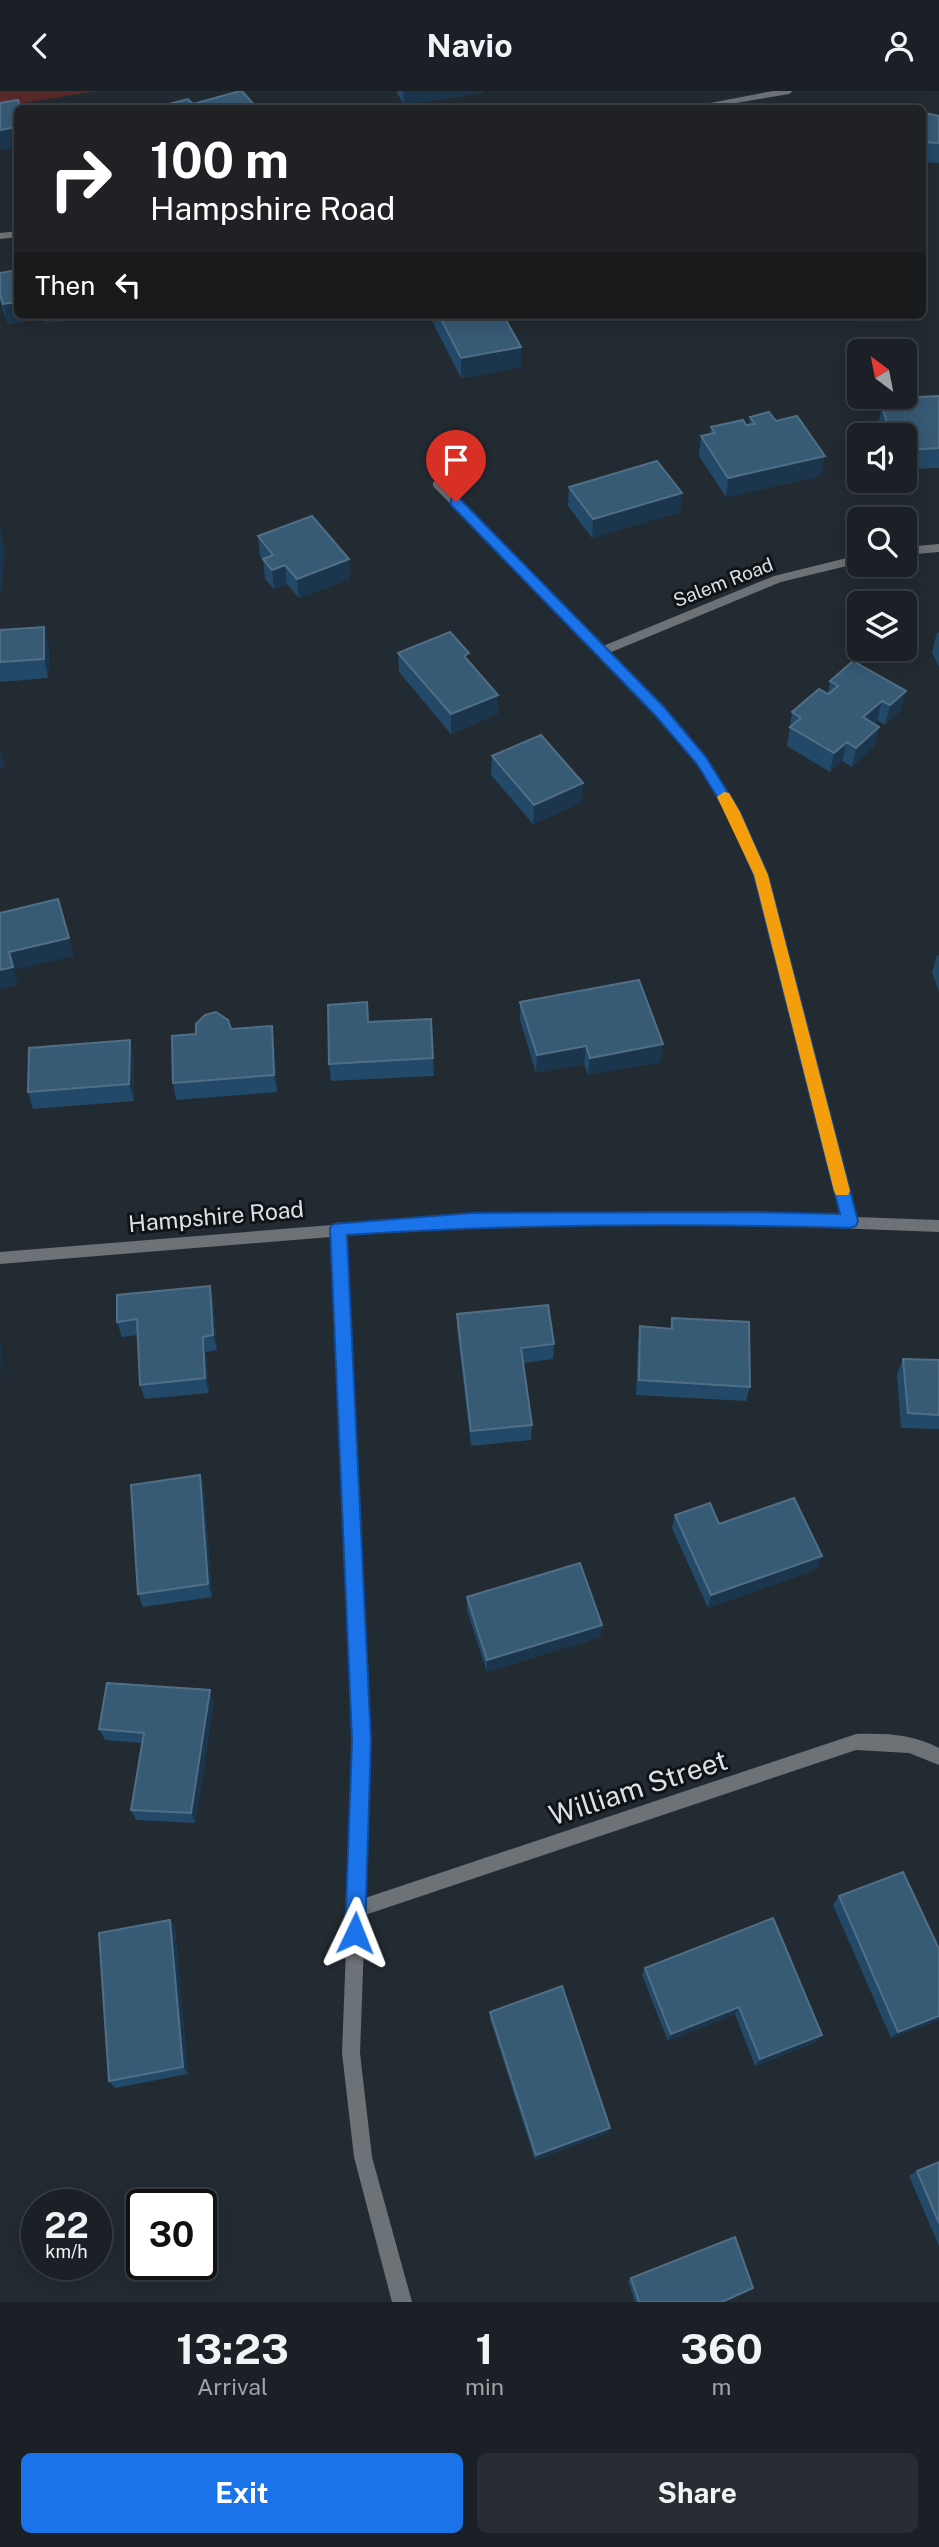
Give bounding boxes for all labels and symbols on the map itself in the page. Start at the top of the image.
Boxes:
north arrow [847,339,917,409]
pin [426,430,486,502]
street label: Salem Road [670,553,776,611]
street label: Hampshire Road [127,1195,305,1237]
street label: William Street [545,1743,731,1831]
position arrow [318,1896,392,1970]
speed limit sign: 30 [126,2189,217,2280]

